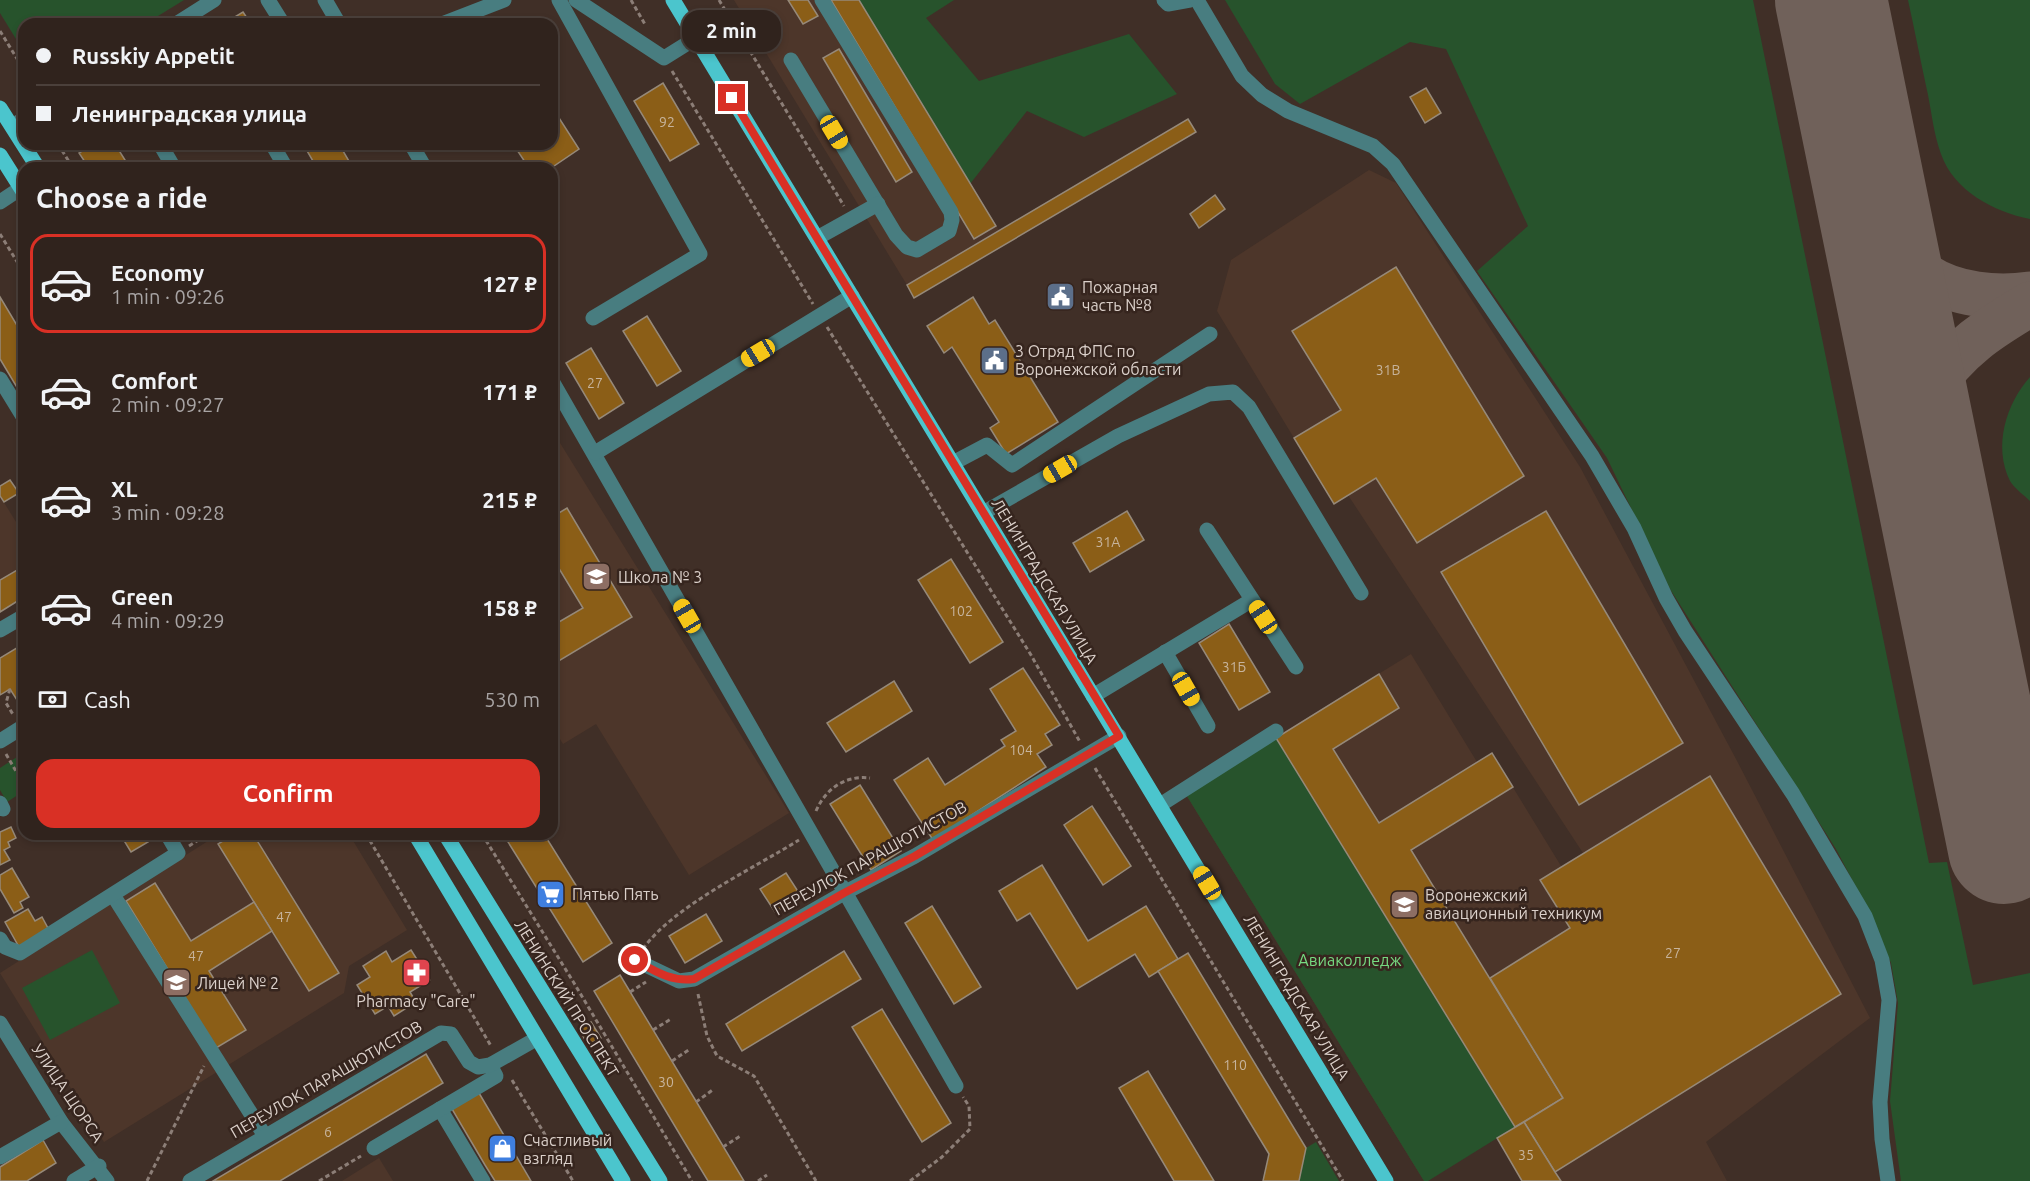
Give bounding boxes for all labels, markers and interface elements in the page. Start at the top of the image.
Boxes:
callout: 2 min [682,11,782,53]
text: 2 min [706,19,757,42]
text: Russkiy Appetit [72,43,235,68]
route end [718,84,745,111]
text: Ленинградская улица [72,101,307,126]
car [817,112,851,152]
house number: 92 [659,114,675,130]
text: Choose a ride [36,183,208,213]
icon: car [39,257,93,311]
text: Economy [111,260,204,285]
text: 127 ₽ [482,271,537,296]
place label: Пожарная часть №8 [1082,278,1158,314]
public building icon: Пожарная часть №8 [1045,280,1077,312]
text: 1 min · 09:26 [111,285,225,308]
car [738,336,778,370]
place label: 3 Отряд ФПС по Воронежской области [1015,342,1181,378]
public building icon: 3 Отряд ФПС по Воронежской области [978,344,1010,376]
house number: 31В [1376,362,1400,378]
icon: car [39,365,93,419]
text: Comfort [111,368,198,393]
house number: 27 [587,375,603,391]
text: 171 ₽ [482,379,537,404]
text: 2 min · 09:27 [111,393,225,416]
car [1040,452,1080,486]
icon: car [39,473,93,527]
text: XL [111,476,138,501]
text: 215 ₽ [482,487,537,512]
street label: ЛЕНИНГРАДСКАЯ УЛИЦА [988,495,1102,667]
text: 3 min · 09:28 [111,501,225,524]
house number: 31А [1096,534,1120,550]
school or university icon: Школа № 3 [581,561,613,593]
place label: Школа № 3 [618,568,702,586]
icon: car [39,581,93,635]
text: Green [111,584,173,609]
text: 158 ₽ [482,595,537,620]
car [670,596,704,636]
car [1246,597,1280,637]
house number: 102 [949,603,973,619]
text: 4 min · 09:29 [111,609,225,632]
house number: 31Б [1222,659,1246,675]
car [1169,669,1203,709]
icon: cash [36,683,69,716]
text: Cash [84,687,131,712]
text: 530 m [484,688,540,711]
house number: 104 [1009,742,1033,758]
button: Confirm [36,759,540,828]
street label: ПЕРЕУЛОК ПАРАШЮТИСТОВ [770,797,970,919]
car [1190,863,1224,903]
supermarket icon: Пятью Пять [535,878,567,910]
place label: Пятью Пять [572,885,658,903]
place label: Воронежский авиационный техникум [1425,886,1602,922]
school or university icon: Воронежский авиационный техникум [1388,888,1420,920]
house number: 47 [276,909,292,925]
street label: ЛЕНИНГРАДСКАЯ УЛИЦА [1240,911,1354,1083]
street label: ЛЕНИНСКИЙ ПРОСПЕКТ [511,916,624,1080]
house number: 27 [1665,945,1681,961]
route start [621,946,648,973]
house number: 47 [188,948,204,964]
park label: Авиаколледж [1298,951,1402,969]
pharmacy icon: Pharmacy "Care" [400,957,432,989]
school or university icon: Лицей № 2 [160,967,192,999]
place label: Лицей № 2 [197,974,279,992]
place label: Pharmacy "Care" [356,992,476,1010]
street label: ПЕРЕУЛОК ПАРАШЮТИСТОВ [227,1017,425,1141]
street label: УЛИЦА ЩОРСА [28,1040,108,1146]
house number: 110 [1223,1057,1247,1073]
house number: 30 [658,1074,674,1090]
house number: 6 [324,1124,332,1140]
place label: Счастливый взгляд [523,1131,612,1167]
shop icon: Счастливый взгляд [486,1133,518,1165]
house number: 35 [1518,1147,1534,1163]

